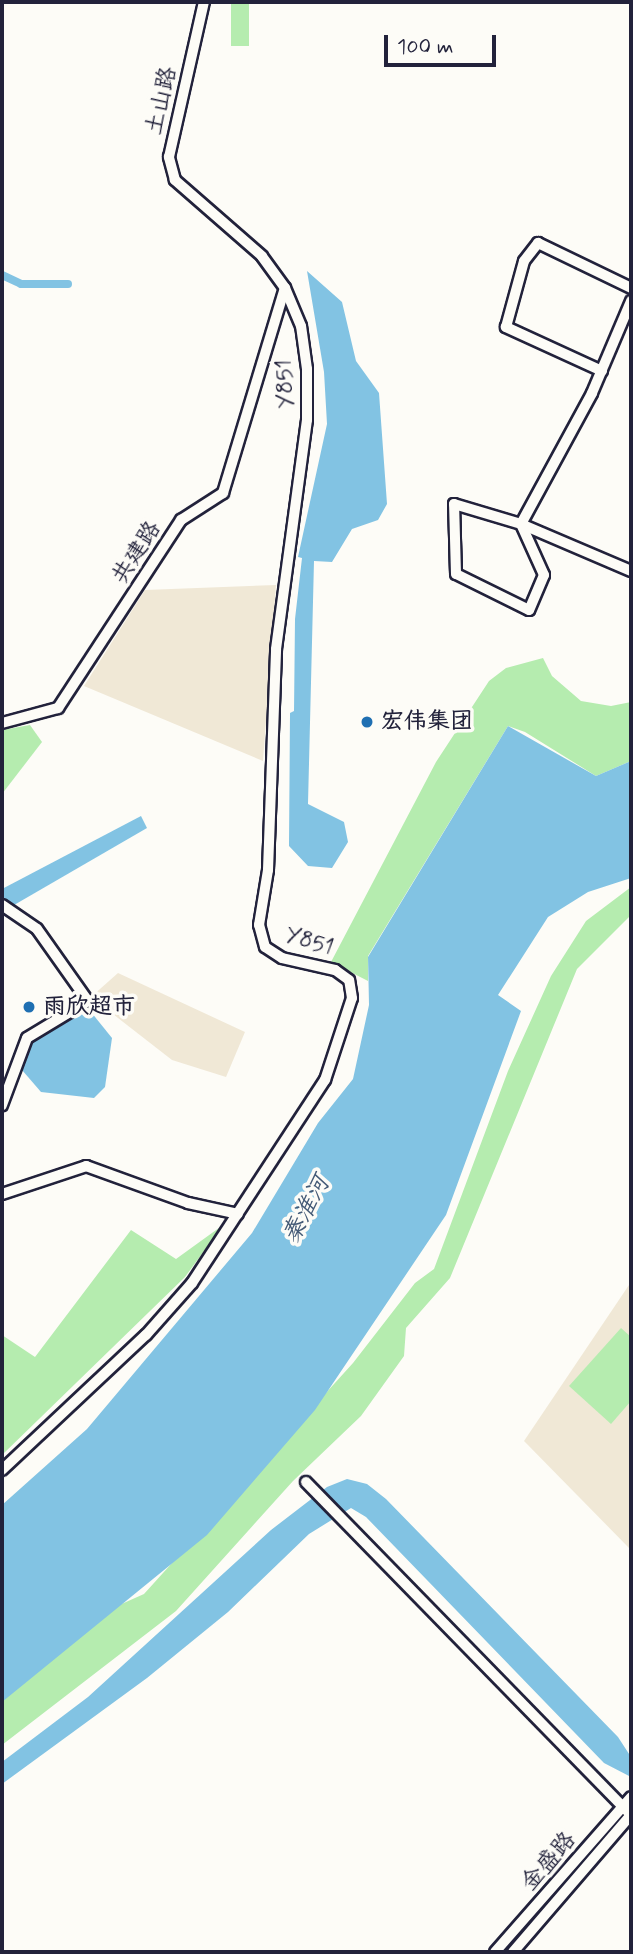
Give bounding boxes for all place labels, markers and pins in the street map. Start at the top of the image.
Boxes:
place label: 宏伟集团 [381,708,473,736]
marker: 宏伟集团 [359,714,375,730]
place label: 雨欣超市 [43,993,135,1021]
marker: 雨欣超市 [21,999,37,1015]

